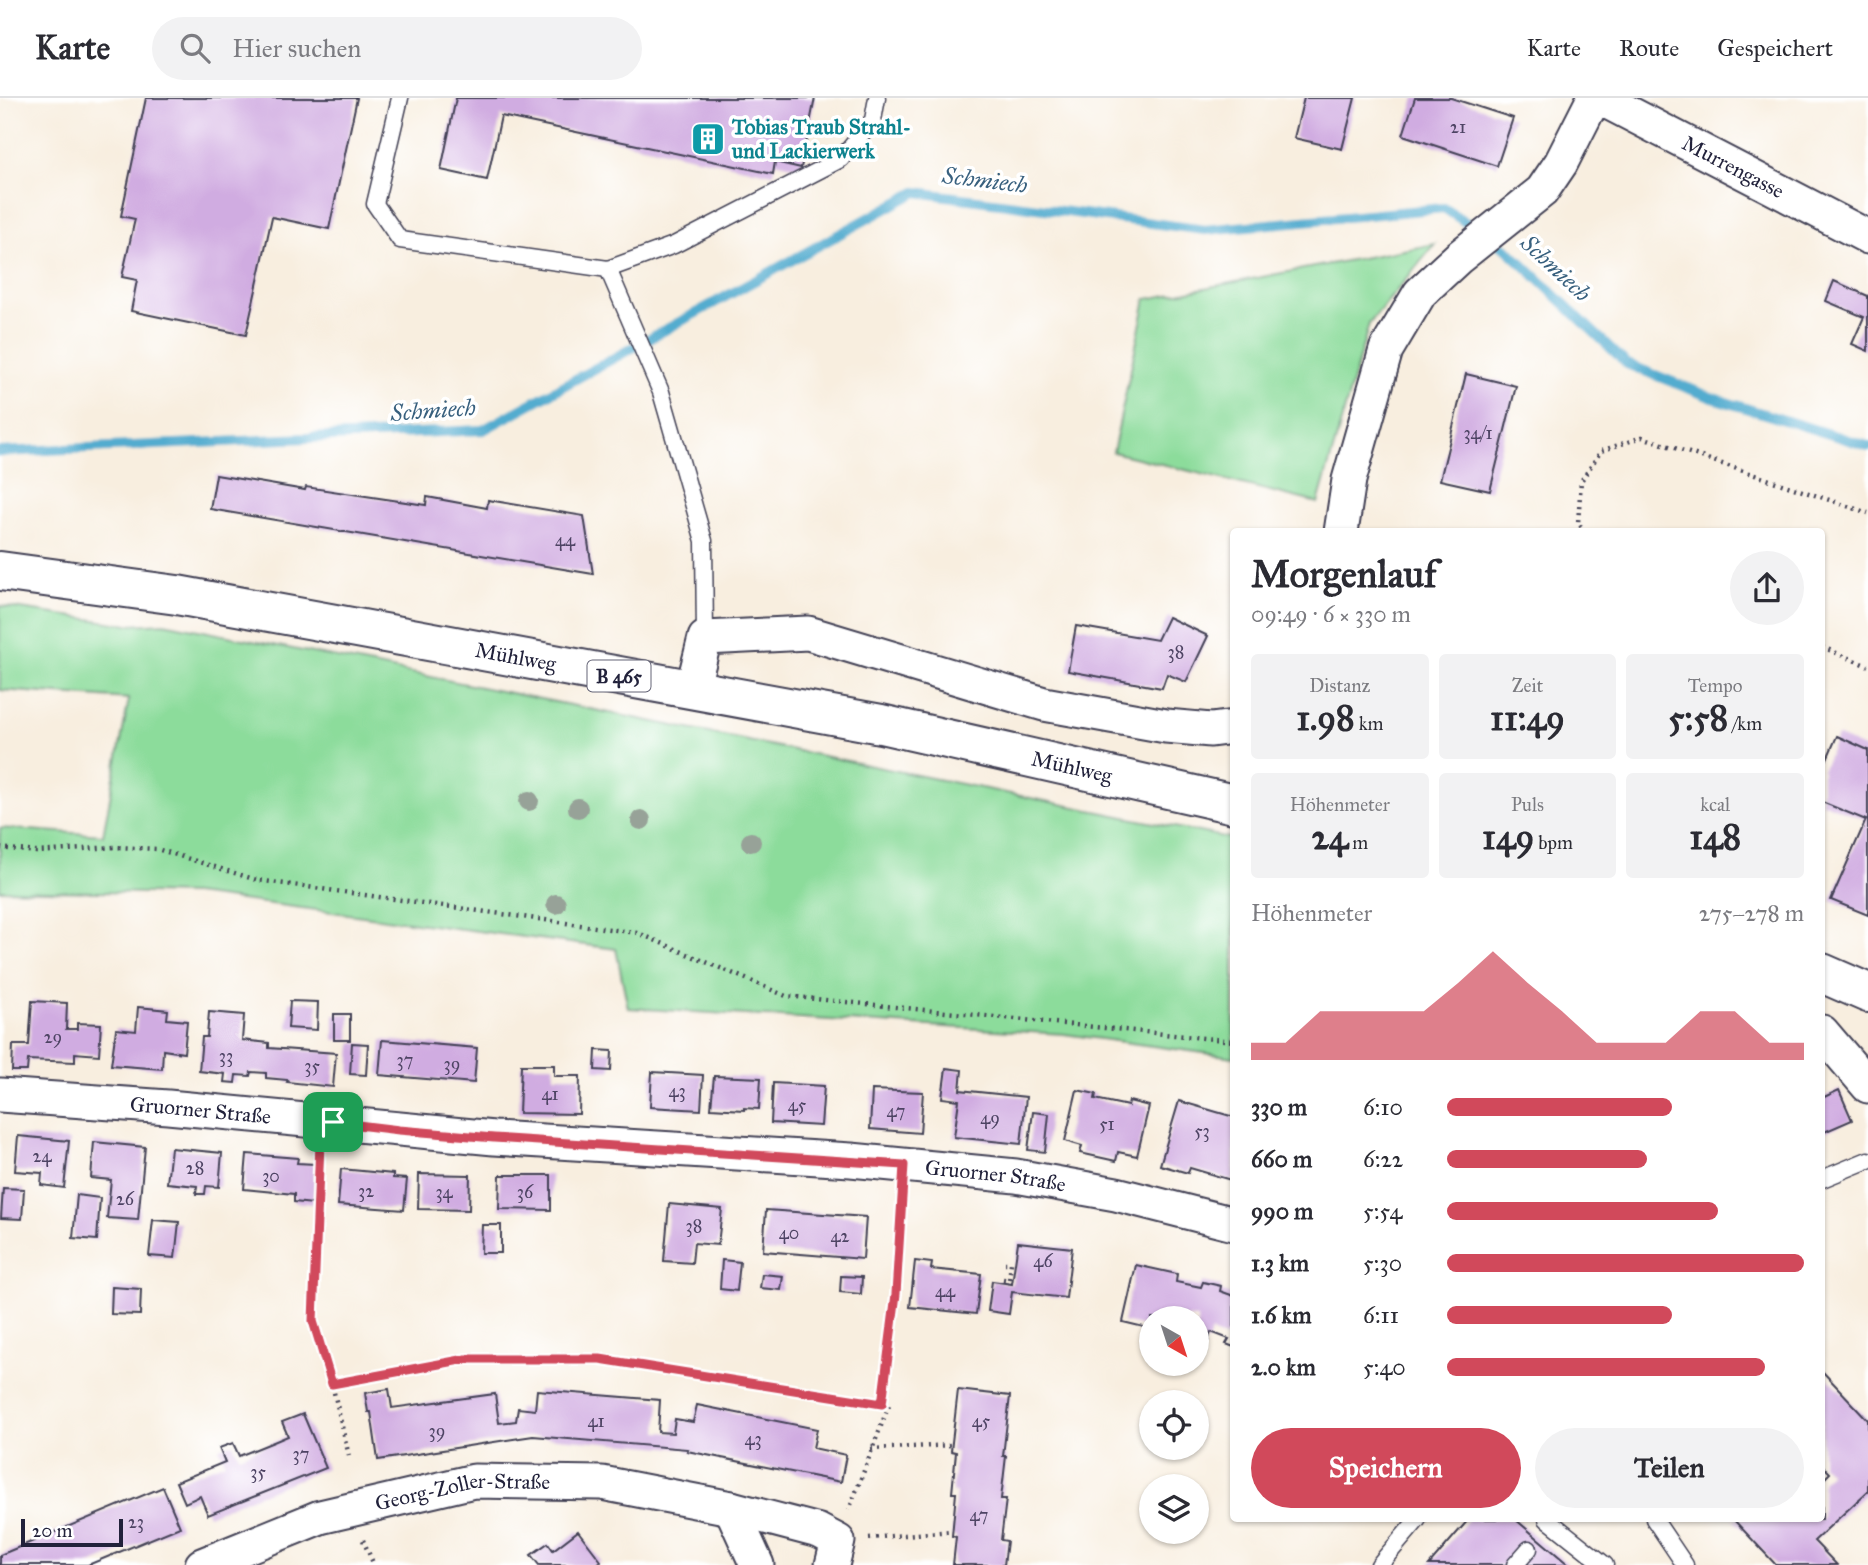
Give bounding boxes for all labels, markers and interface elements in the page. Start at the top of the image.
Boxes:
search box [152,17,642,80]
text: Karte [35,28,110,68]
icon: search [176,29,214,67]
text: Hier suchen [232,32,361,64]
text: Karte [1526,33,1581,63]
text: Route [1619,33,1679,63]
text: Gespeichert [1717,33,1833,63]
place label: Tobias Traub Strahl- und Lackierwerk [731,114,911,164]
house number: 21 [1450,116,1466,138]
building icon: Tobias Traub Strahl- und Lackierwerk [689,120,727,158]
street label: Murrengasse [1678,130,1789,204]
water label: Schmiech [940,161,1029,199]
water label: Schmiech [1514,228,1597,307]
water label: Schmiech [388,393,477,427]
house number: 34/1 [1463,422,1493,444]
house number: 44 [555,529,576,551]
text: Morgenlauf [1251,551,1437,597]
button: share [1730,551,1804,625]
text: 09:49 · 6 × 330 m [1251,600,1411,628]
street label: Mühlweg [473,637,559,677]
house number: 38 [1168,641,1184,663]
road number: B 465 [588,660,650,692]
text: Distanz [1309,674,1370,697]
text: Zeit [1512,674,1543,697]
text: Tempo [1688,674,1742,697]
text: 1.98 [1296,697,1355,740]
text: 11:49 [1490,697,1565,740]
text: 5:58 [1668,697,1728,740]
text: km [1355,712,1384,735]
text: /km [1728,712,1762,735]
street label: Mühlweg [1029,746,1115,789]
text: Höhenmeter [1290,793,1390,816]
text: Puls [1511,793,1544,816]
text: kcal [1700,793,1730,816]
text: 24 [1311,816,1348,859]
text: 149 [1482,816,1534,859]
text: 148 [1689,816,1741,859]
text: m [1348,831,1368,854]
text: bpm [1534,831,1573,854]
text: Höhenmeter [1251,899,1372,927]
text: 275–278 m [1699,899,1804,927]
house number: 29 [44,1026,62,1048]
house number: 33 [219,1045,233,1067]
house number: 37 [397,1049,413,1071]
house number: 39 [444,1053,460,1075]
house number: 35 [304,1055,320,1077]
house number: 43 [668,1080,686,1102]
house number: 41 [541,1083,559,1105]
street label: Gruorner Straße [129,1091,272,1130]
pin [303,1092,363,1152]
text: 330 m [1251,1093,1307,1121]
text: 6:10 [1363,1093,1403,1121]
house number: 45 [788,1094,807,1116]
house number: 47 [887,1100,905,1122]
icon: arrive [314,1103,352,1141]
house number: 49 [980,1107,1000,1129]
house number: 51 [1099,1113,1115,1135]
house number: 53 [1194,1120,1210,1142]
house number: 24 [33,1145,52,1167]
text: 660 m [1251,1145,1312,1173]
text: 6:22 [1363,1145,1403,1173]
street label: Gruorner Straße [924,1154,1068,1198]
house number: 28 [186,1157,204,1179]
house number: 30 [262,1165,280,1187]
house number: 32 [358,1180,374,1202]
house number: 34 [435,1181,454,1203]
house number: 36 [517,1181,534,1203]
house number: 26 [116,1188,135,1210]
text: 990 m [1251,1197,1313,1225]
text: 5:54 [1363,1197,1402,1225]
house number: 38 [686,1215,702,1237]
house number: 40 [779,1222,799,1244]
house number: 42 [831,1225,850,1247]
text: 1.3 km [1251,1249,1309,1277]
text: 5:30 [1363,1249,1402,1277]
house number: 46 [1033,1250,1053,1272]
house number: 44 [935,1280,956,1302]
text: 1.6 km [1251,1301,1312,1329]
text: 6:11 [1363,1301,1399,1329]
north arrow [1139,1306,1209,1376]
map controls [1139,1306,1209,1544]
text: 2.0 km [1251,1353,1316,1381]
text: 5:40 [1363,1353,1406,1381]
button: locate [1139,1390,1209,1460]
house number: 41 [587,1410,605,1432]
house number: 45 [972,1410,991,1432]
house number: 39 [429,1420,445,1442]
house number: 43 [744,1428,762,1450]
button: Speichern [1251,1428,1521,1508]
button: Teilen [1535,1428,1804,1508]
house number: 37 [293,1443,309,1465]
house number: 35 [250,1461,266,1483]
street label: Georg-Zoller-Straße [372,1467,551,1517]
button: layers [1139,1474,1209,1544]
house number: 47 [970,1504,988,1526]
house number: 23 [128,1511,144,1533]
scale bar [21,1516,122,1548]
text: 20 m [32,1519,73,1542]

